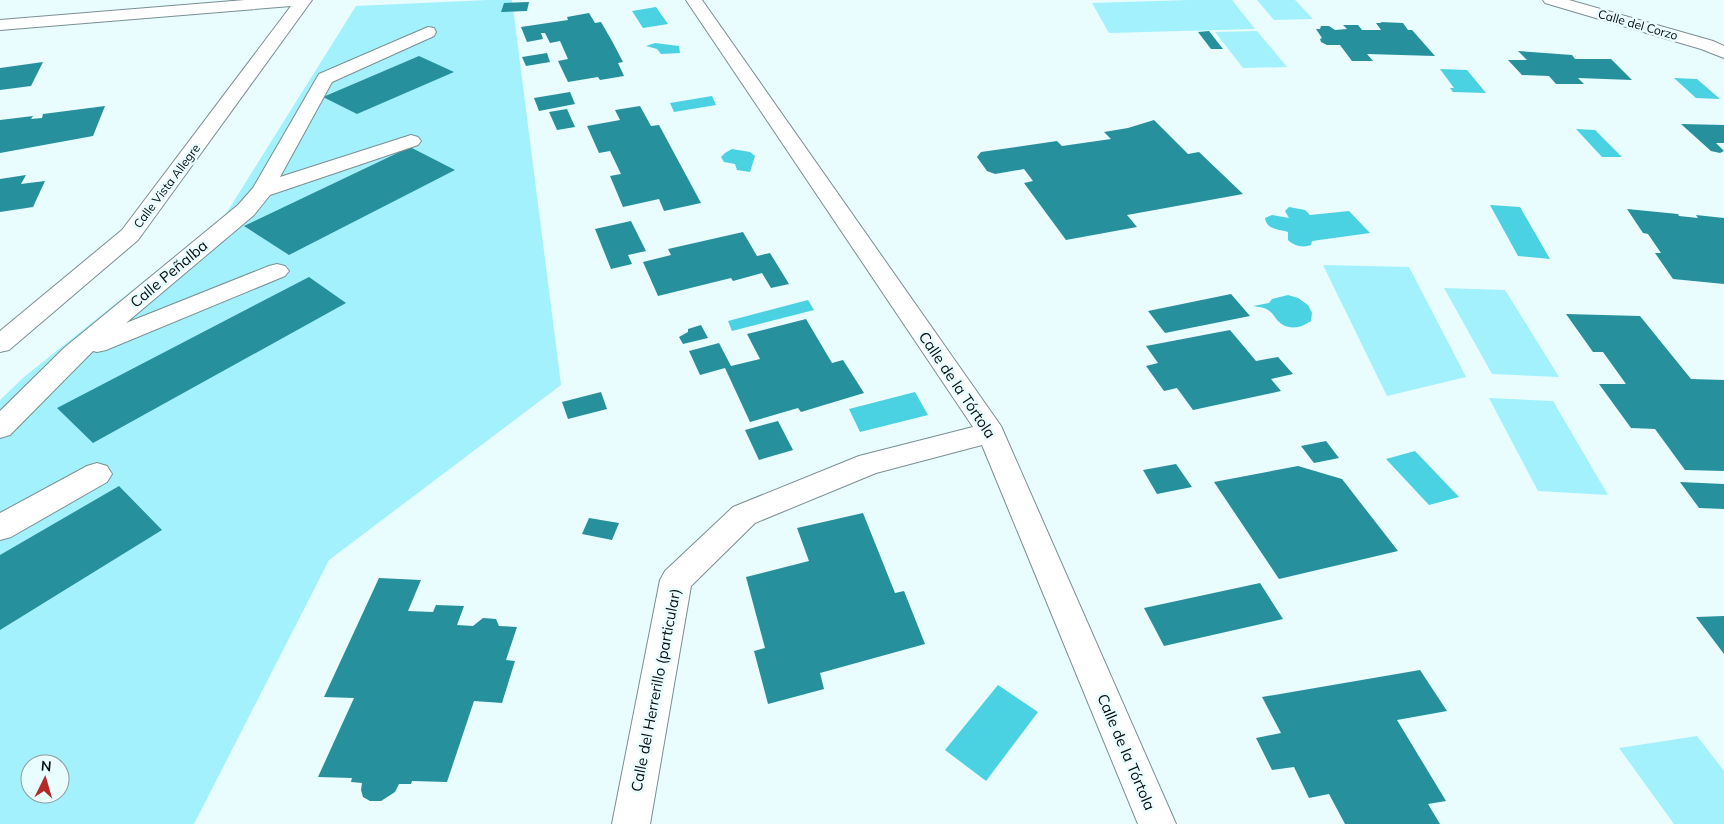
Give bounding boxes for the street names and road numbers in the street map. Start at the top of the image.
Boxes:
street label: Calle del Corzo [1597,6,1680,43]
street label: Calle Vista Allegre [130,141,203,231]
street label: Calle Peñalba [126,236,211,311]
street label: Calle de la Tórtola [915,328,1000,442]
street label: Calle del Herrerillo (particular) [626,587,685,793]
street label: Calle de la Tórtola [1093,691,1160,813]

